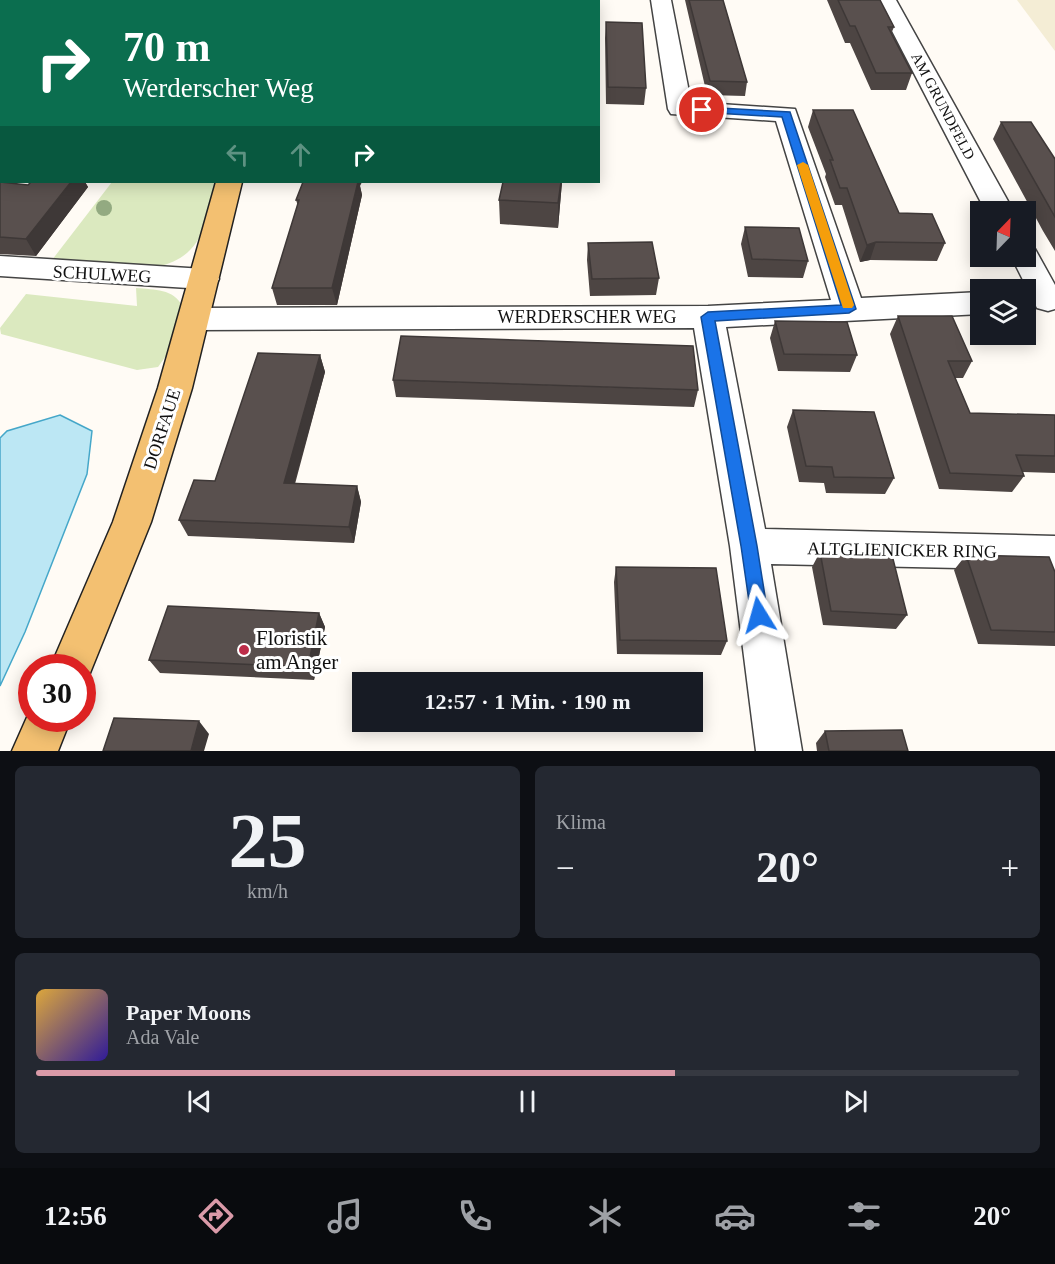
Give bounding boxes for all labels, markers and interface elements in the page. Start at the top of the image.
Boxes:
icon: right [24,24,102,102]
text: 70 m [123,24,211,70]
street label: AM GRUNDFELD [908,50,978,162]
text: Werderscher Weg [123,73,314,103]
pin [676,84,727,135]
icon: arrive [685,93,718,126]
icon: left [221,138,254,171]
icon: ahead [284,138,317,171]
icon: right [347,138,380,171]
north arrow [970,201,1036,267]
map controls [970,201,1036,345]
street label: SCHULWEG [52,261,152,287]
button: layers [970,279,1036,345]
street label: WERDERSCHER WEG [497,307,677,327]
street label: DORFAUE [140,386,184,472]
street label: ALTGLIENICKER RING [807,538,997,562]
position arrow [727,583,791,647]
place label: Floristik am Anger [256,626,338,674]
marker: Floristik am Anger [237,643,251,657]
speed limit sign: 30 [18,654,96,732]
text: 12:57 · 1 Min. · 190 m [425,689,630,714]
text: 25 [229,797,307,884]
text: Klima [556,811,606,833]
text: 20° [756,842,819,892]
text: − [556,850,575,886]
text: + [1000,850,1019,886]
text: km/h [247,880,288,902]
text: Paper Moons [126,1000,251,1025]
text: Ada Vale [126,1026,200,1048]
icon: previous [183,1085,216,1118]
icon: pause [511,1085,544,1118]
icon: next [839,1085,872,1118]
icon: directions [195,1195,237,1237]
icon: music [324,1195,366,1237]
icon: phone [454,1195,496,1237]
icon: climate [584,1195,626,1237]
icon: car [714,1195,756,1237]
icon: filters [843,1195,885,1237]
text: 12:56 [44,1201,107,1231]
text: 20° [973,1201,1011,1231]

